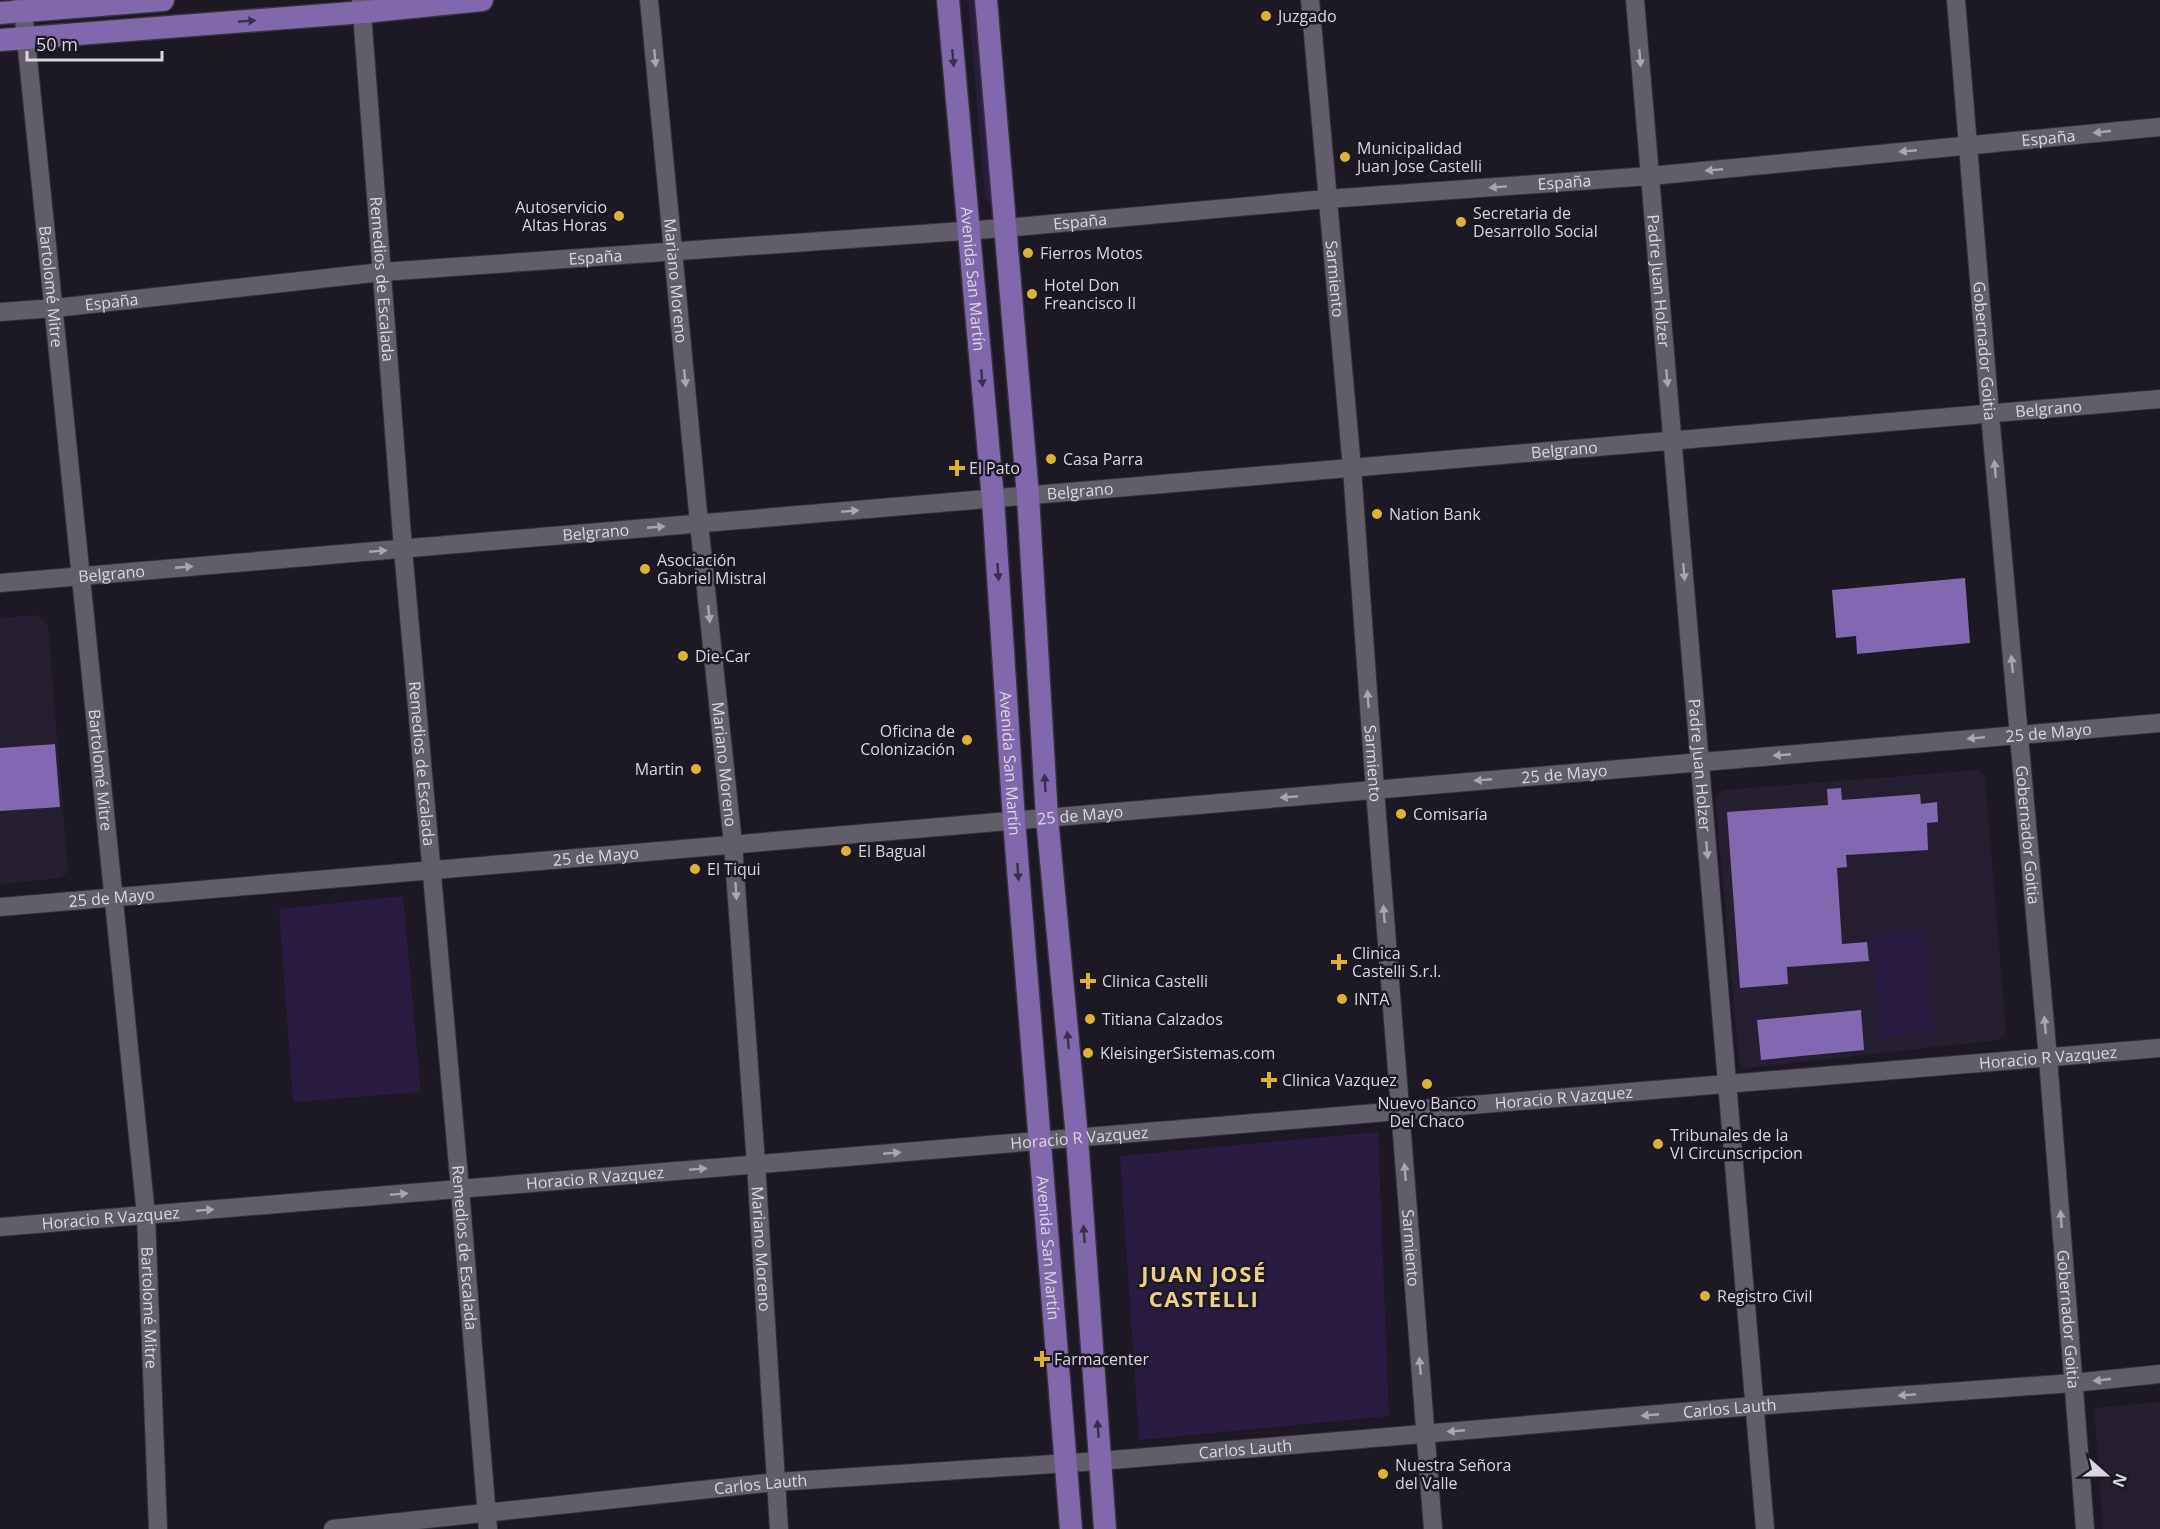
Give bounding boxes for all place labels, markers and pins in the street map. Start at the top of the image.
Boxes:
place label: Juzgado [1276,5,1337,27]
marker: Juzgado [1259,9,1273,23]
place label: Municipalidad Juan Jose Castelli [1355,137,1482,177]
marker: Municipalidad Juan Jose Castelli [1338,150,1352,164]
place label: Autoservicio Altas Horas [515,196,607,236]
place label: Secretaria de Desarrollo Social [1473,202,1598,242]
marker: Autoservicio Altas Horas [612,209,626,223]
marker: Secretaria de Desarrollo Social [1454,215,1468,229]
place label: Fierros Motos [1040,242,1143,264]
marker: Fierros Motos [1021,246,1035,260]
place label: Hotel Don Freancisco II [1044,274,1136,314]
marker: Hotel Don Freancisco II [1025,287,1039,301]
place label: Casa Parra [1063,448,1143,470]
marker: Casa Parra [1044,452,1058,466]
place label: El Pato [969,457,1020,479]
marker: El Pato [950,461,964,475]
place label: Nation Bank [1389,503,1481,525]
marker: Nation Bank [1370,507,1384,521]
place label: Asociación Gabriel Mistral [657,549,766,589]
marker: Asociación Gabriel Mistral [638,562,652,576]
place label: Die-Car [695,645,751,667]
marker: Die-Car [676,649,690,663]
place label: Oficina de Colonización [860,720,955,760]
marker: Oficina de Colonización [960,733,974,747]
place label: Martin [635,758,684,780]
marker: Martin [689,762,703,776]
place label: Comisaría [1413,803,1488,825]
marker: Comisaría [1394,807,1408,821]
place label: El Bagual [858,840,926,862]
marker: El Bagual [839,844,853,858]
place label: El Tiqui [707,858,761,880]
marker: El Tiqui [688,862,702,876]
place label: Clinica Castelli S.r.l. [1352,942,1442,982]
marker: Clinica Castelli S.r.l. [1330,953,1348,971]
place label: Clinica Castelli [1102,970,1208,992]
marker: Clinica Castelli [1079,972,1097,990]
place label: INTA [1354,988,1390,1010]
marker: INTA [1335,992,1349,1006]
place label: Titiana Calzados [1102,1008,1223,1030]
marker: Titiana Calzados [1083,1012,1097,1026]
place label: KleisingerSistemas.com [1100,1042,1275,1064]
marker: KleisingerSistemas.com [1081,1046,1095,1060]
place label: Clinica Vazquez [1282,1069,1397,1091]
marker: Clinica Vazquez [1260,1071,1278,1089]
marker: Nuevo Banco Del Chaco [1420,1077,1434,1091]
place label: Nuevo Banco Del Chaco [1378,1092,1476,1132]
place label: Tribunales de la VI Circunscripcion [1670,1124,1803,1164]
marker: Tribunales de la VI Circunscripcion [1651,1137,1665,1151]
place label: Registro Civil [1717,1285,1812,1307]
marker: Registro Civil [1698,1289,1712,1303]
place label: Farmacenter [1054,1348,1150,1370]
marker: Farmacenter [1035,1352,1049,1366]
place label: Nuestra Señora del Valle [1395,1454,1511,1494]
marker: Nuestra Señora del Valle [1376,1467,1390,1481]

